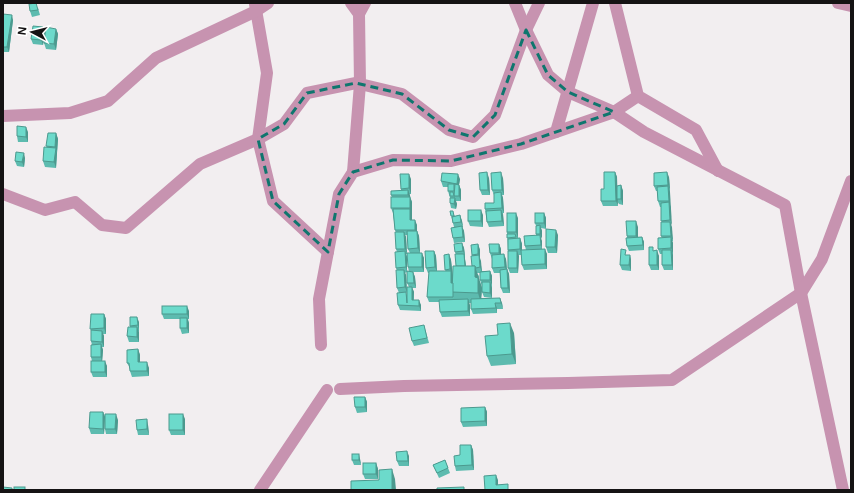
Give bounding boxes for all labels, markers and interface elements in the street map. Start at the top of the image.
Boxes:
north arrow [12,12,52,52]
text: N [15,26,30,36]

